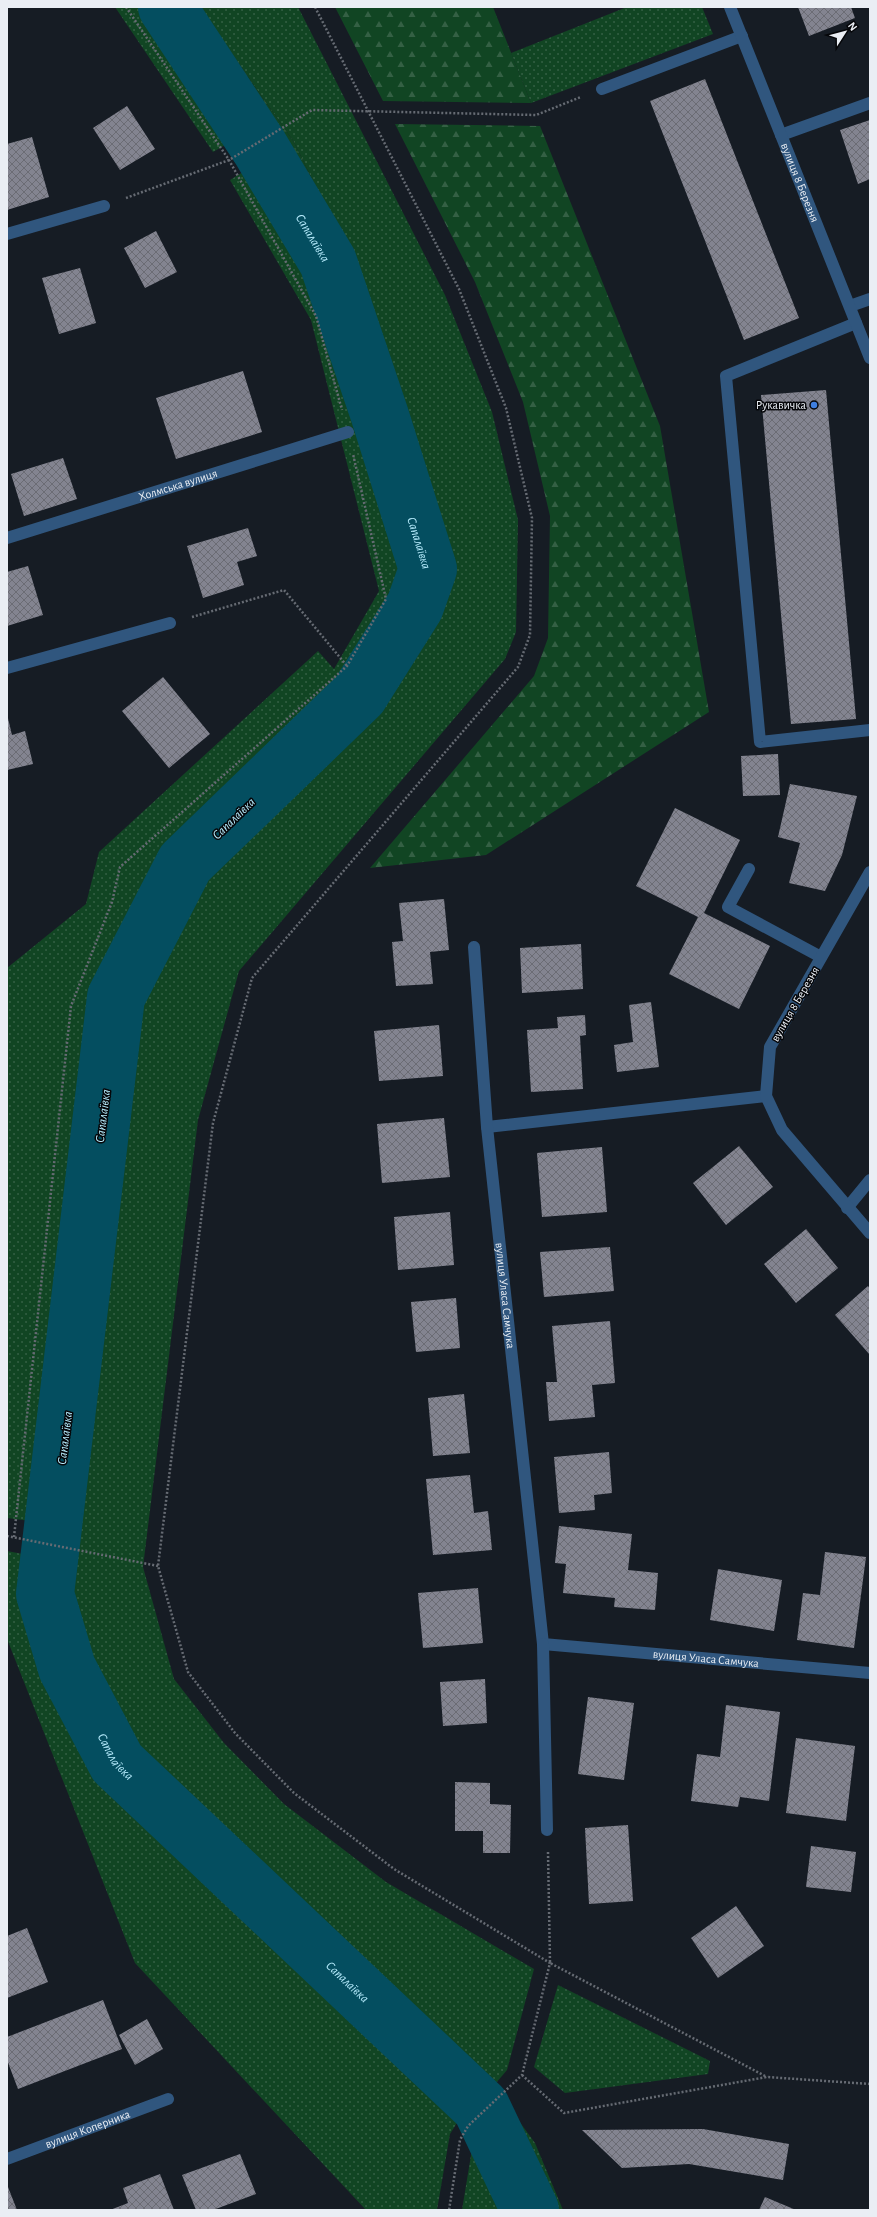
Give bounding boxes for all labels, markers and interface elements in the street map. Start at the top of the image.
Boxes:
north arrow [825,12,865,52]
text: N [846,20,859,33]
street label: вулиця 8 Березня [779,141,821,224]
water label: Сапалаївка [293,212,332,265]
place label: Рукавичка [756,399,807,412]
marker: Рукавичка [809,400,819,410]
street label: Холмська вулиця [137,467,219,503]
water label: Сапалаївка [404,516,433,571]
water label: Сапалаївка [210,795,258,842]
street label: вулиця 8 Березня [769,964,822,1044]
water label: Сапалаївка [94,1088,113,1144]
street label: вулиця Уласа Самчука [493,1242,517,1350]
water label: Сапалаївка [56,1410,75,1466]
street label: вулиця Уласа Самчука [652,1648,760,1669]
water label: Сапалаївка [94,1731,136,1783]
water label: Сапалаївка [323,1959,371,2006]
street label: вулиця Коперника [43,2108,132,2150]

